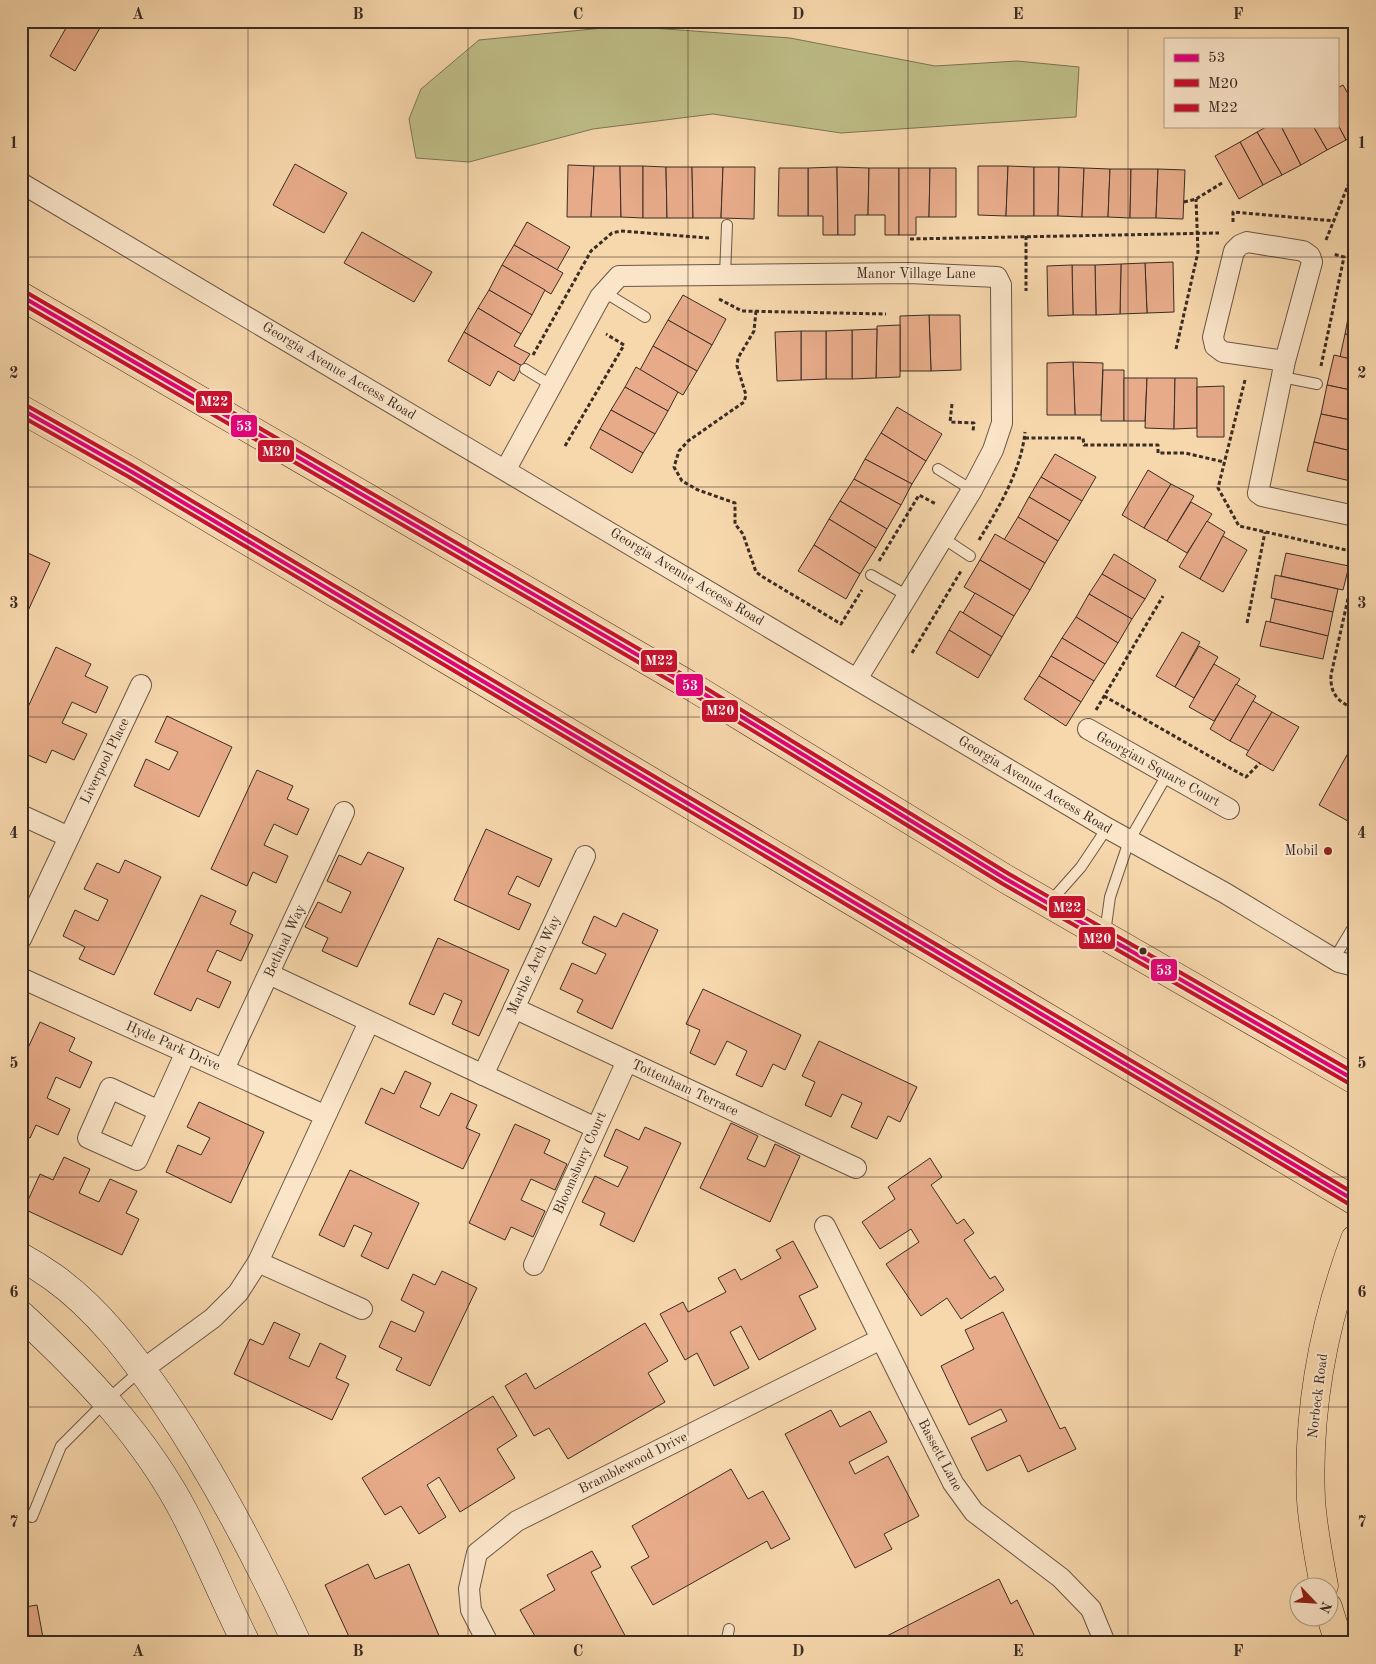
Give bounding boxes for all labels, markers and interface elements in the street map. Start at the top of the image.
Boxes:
text: A [132,7,144,23]
text: B [352,7,364,23]
text: C [573,7,583,23]
text: D [792,7,804,23]
text: E [1012,7,1024,23]
text: F [1233,7,1244,23]
legend [1164,38,1338,128]
text: 53 [1208,51,1225,66]
text: M20 [1208,77,1238,92]
text: M22 [1208,101,1238,116]
text: 1 [9,136,19,152]
text: 1 [1357,136,1367,152]
street label: Manor Village Lane [856,267,976,281]
street label: Georgia Avenue Access Road [260,320,418,422]
text: 2 [9,366,19,382]
text: 2 [1357,366,1367,382]
line badge: M22 [195,390,233,414]
text: M22 [200,395,228,409]
line badge: 53 [230,414,258,438]
text: 53 [236,420,252,434]
line badge: M20 [257,439,295,463]
text: M20 [262,445,290,459]
street label: Georgia Avenue Access Road [608,526,766,628]
text: 3 [9,596,19,612]
text: 3 [1357,596,1367,612]
line badge: M22 [640,649,678,673]
text: M22 [645,654,673,668]
line badge: 53 [675,673,704,697]
text: 53 [682,679,698,693]
line badge: M20 [701,699,739,723]
text: M20 [706,704,734,718]
street label: Liverpool Place [78,716,132,806]
street label: Georgian Square Court [1094,729,1223,809]
street label: Georgia Avenue Access Road [956,734,1114,836]
text: 4 [9,826,19,842]
text: 4 [1357,826,1367,842]
place label: Mobil [1285,844,1318,858]
marker: Mobil [1322,845,1334,857]
line badge: M22 [1048,895,1086,919]
text: M22 [1053,901,1081,915]
street label: Bethnal Way [262,902,308,980]
street label: Marble Arch Way [505,913,563,1017]
line badge: M20 [1078,926,1116,950]
text: M20 [1083,932,1111,946]
unlabelled marker [1138,946,1148,956]
line badge: 53 [1150,958,1178,982]
text: 53 [1156,964,1172,978]
street label: Hyde Park Drive [124,1019,222,1073]
text: 5 [9,1056,19,1072]
text: 5 [1357,1056,1367,1072]
street label: Tottenham Terrace [630,1057,740,1119]
street label: Bloomsbury Court [551,1110,609,1216]
text: 6 [9,1285,19,1301]
text: 6 [1357,1285,1367,1301]
street label: Norbeck Road [1306,1353,1330,1439]
street label: Bassett Lane [915,1417,965,1493]
street label: Bramblewood Drive [576,1430,690,1496]
text: 7 [9,1515,19,1531]
text: 7 [1357,1515,1367,1531]
north arrow [1288,1576,1338,1626]
text: N [1316,1599,1333,1615]
text: A [132,1644,144,1660]
text: B [352,1644,364,1660]
text: C [573,1644,583,1660]
text: D [792,1644,804,1660]
text: E [1012,1644,1024,1660]
text: F [1233,1644,1244,1660]

